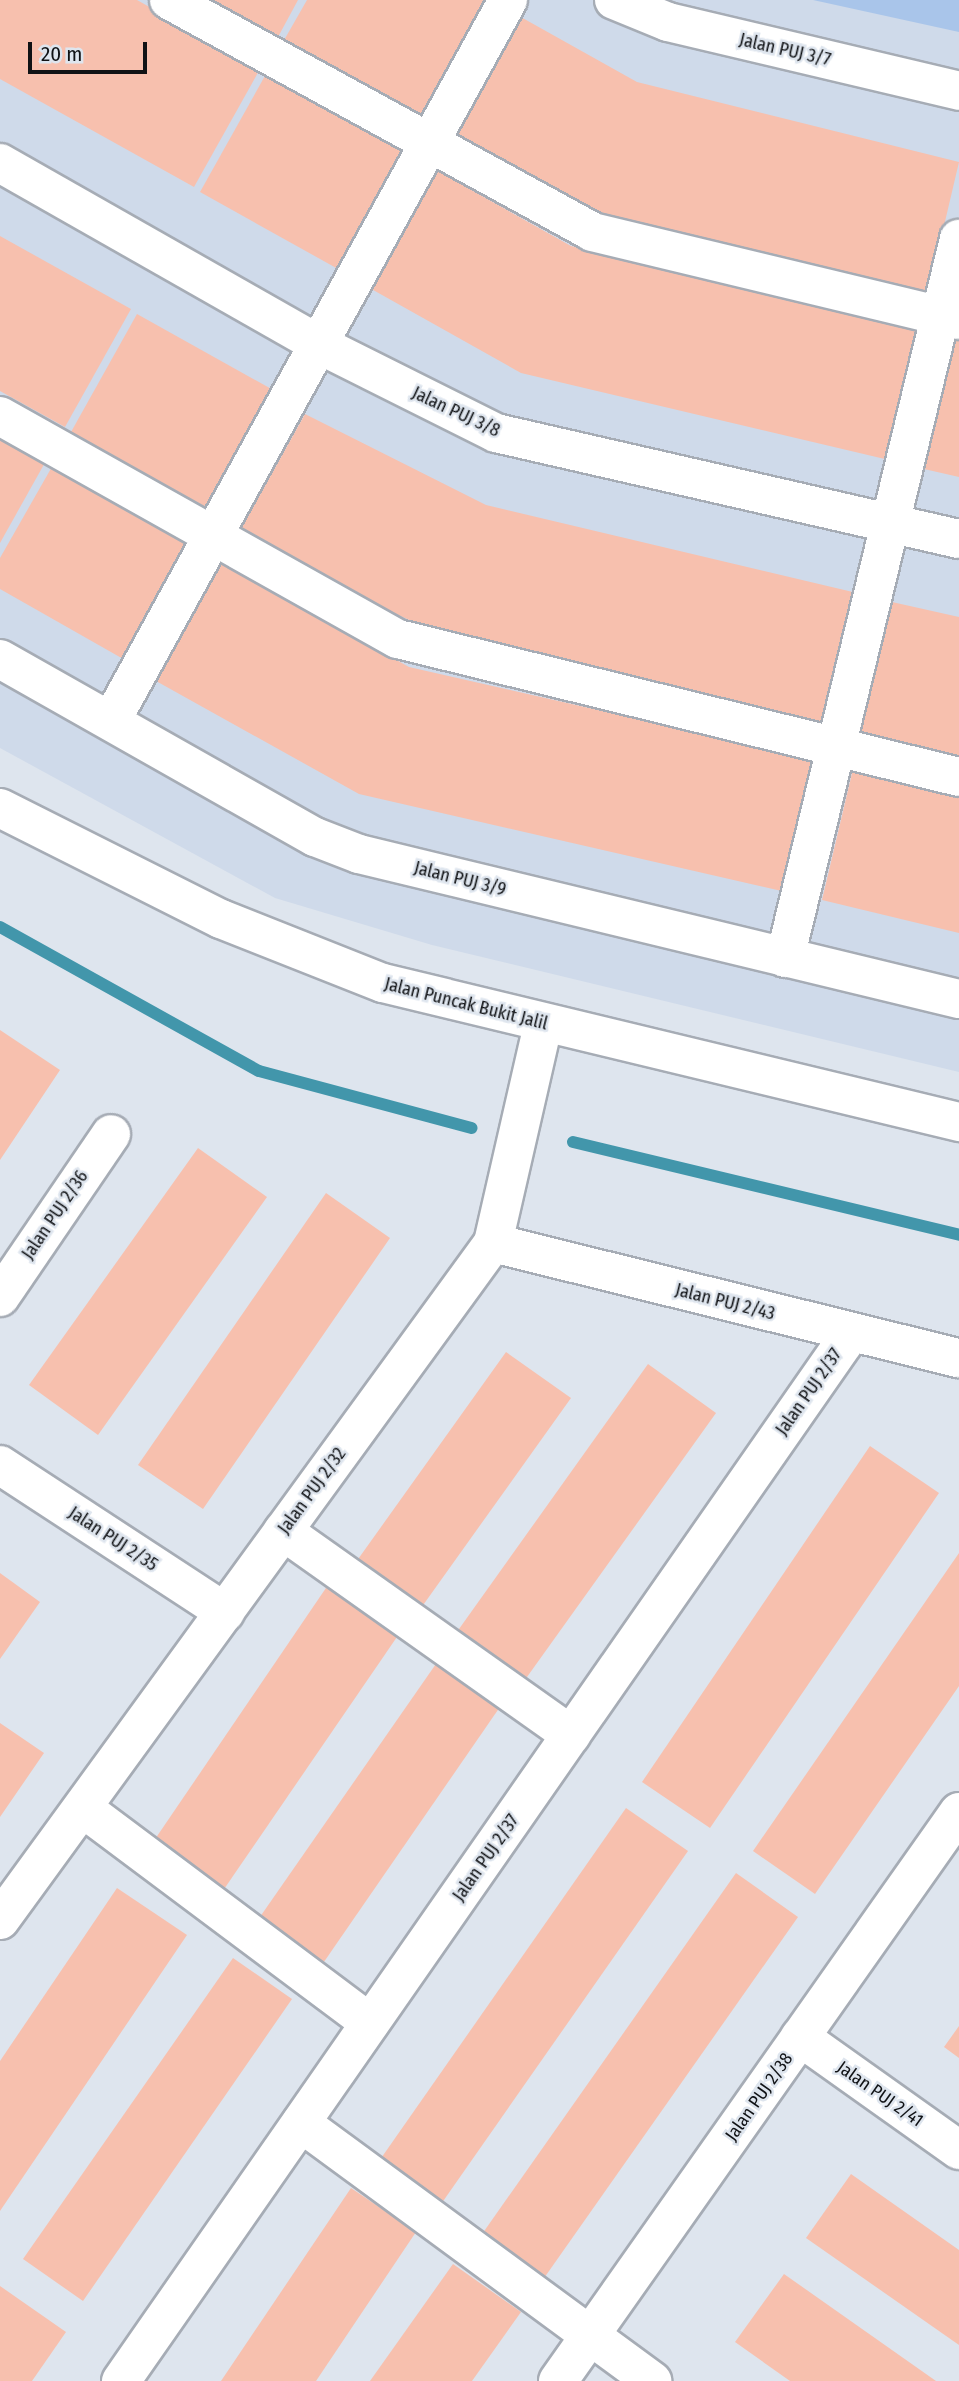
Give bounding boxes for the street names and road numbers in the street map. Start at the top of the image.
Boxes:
street label: Jalan PUJ 3/7 [737,29,833,71]
street label: Jalan PUJ 3/8 [409,382,503,442]
street label: Jalan PUJ 3/9 [412,857,508,901]
street label: Jalan Puncak Bukit Jalil [382,973,550,1035]
street label: Jalan PUJ 2/36 [17,1166,93,1264]
street label: Jalan PUJ 2/43 [673,1279,777,1325]
street label: Jalan PUJ 2/37 [771,1344,847,1440]
street label: Jalan PUJ 2/32 [273,1444,351,1538]
street label: Jalan PUJ 2/35 [64,1502,162,1576]
street label: Jalan PUJ 2/37 [448,1810,524,1906]
street label: Jalan PUJ 2/38 [721,2049,797,2145]
street label: Jalan PUJ 2/41 [833,2056,927,2132]

